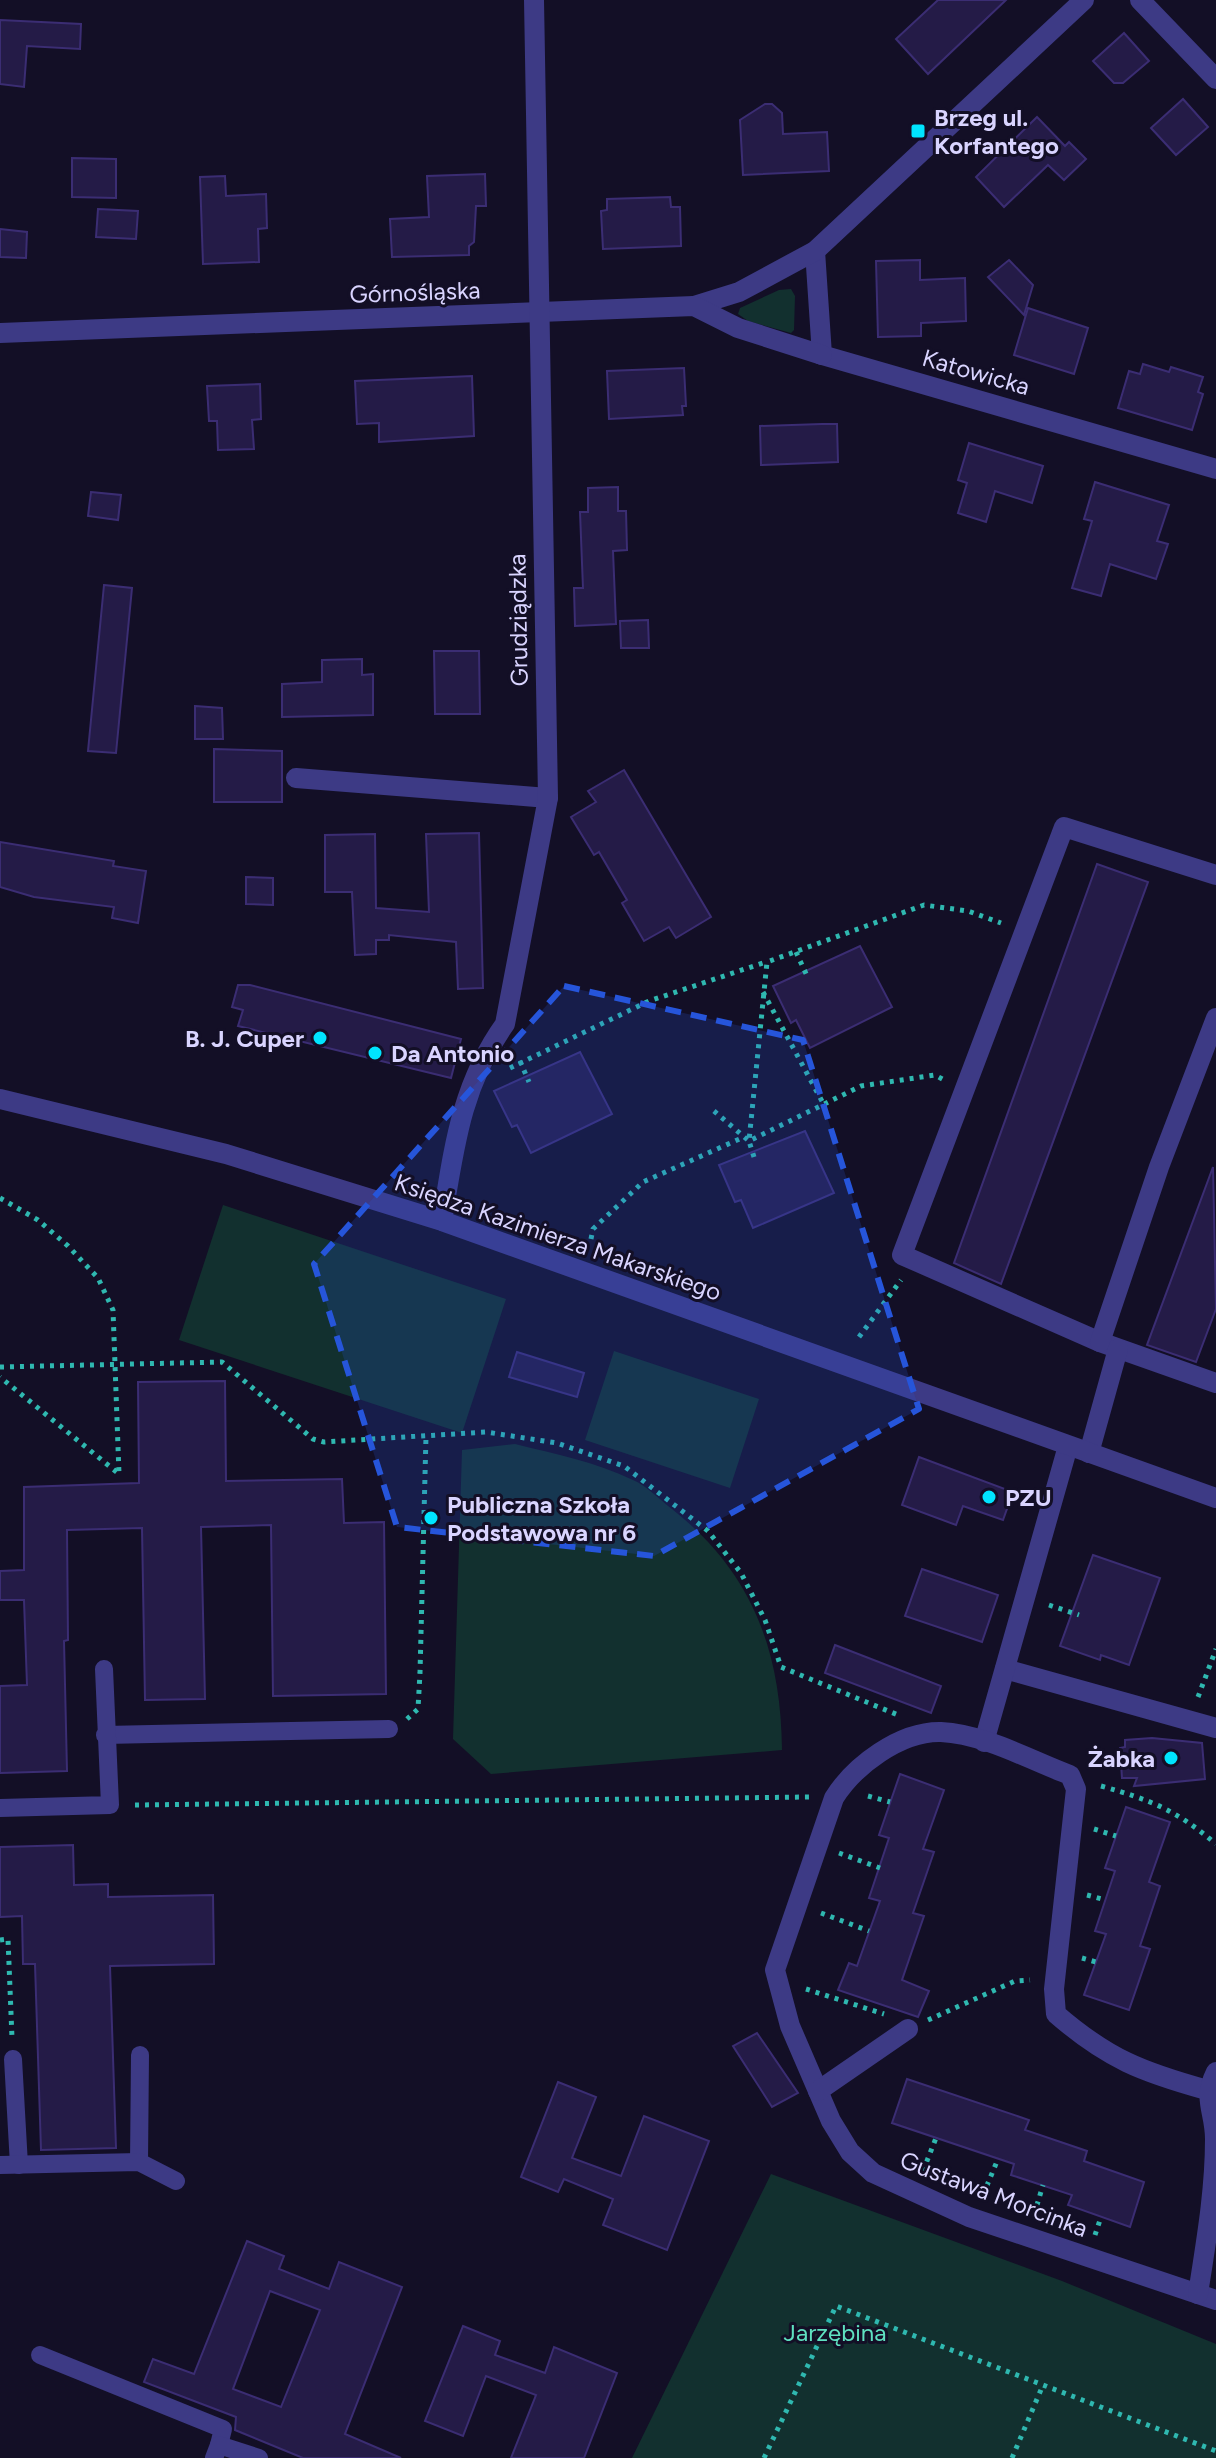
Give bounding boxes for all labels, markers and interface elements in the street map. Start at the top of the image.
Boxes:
place label: Brzeg ul. Korfantego [934,103,1059,160]
marker: Brzeg ul. Korfantego [909,122,927,140]
street label: Górnośląska [349,275,481,309]
street label: Katowicka [919,343,1033,401]
street label: Grudziądzka [502,553,534,687]
place label: B. J. Cuper [185,1024,304,1053]
marker: B. J. Cuper [311,1029,329,1047]
place label: Da Antonio [391,1039,514,1068]
marker: Da Antonio [366,1044,384,1062]
street label: Księdza Kazimierza Makarskiego [391,1167,725,1307]
place label: PZU [1005,1483,1052,1512]
marker: PZU [980,1488,998,1506]
place label: Publiczna Szkoła Podstawowa nr 6 [447,1490,636,1547]
marker: Publiczna Szkoła Podstawowa nr 6 [422,1509,440,1527]
place label: Żabka [1088,1744,1155,1773]
marker: Żabka [1162,1749,1180,1767]
street label: Gustawa Morcinka [896,2145,1092,2243]
park label: Jarzębina [784,2318,886,2347]

